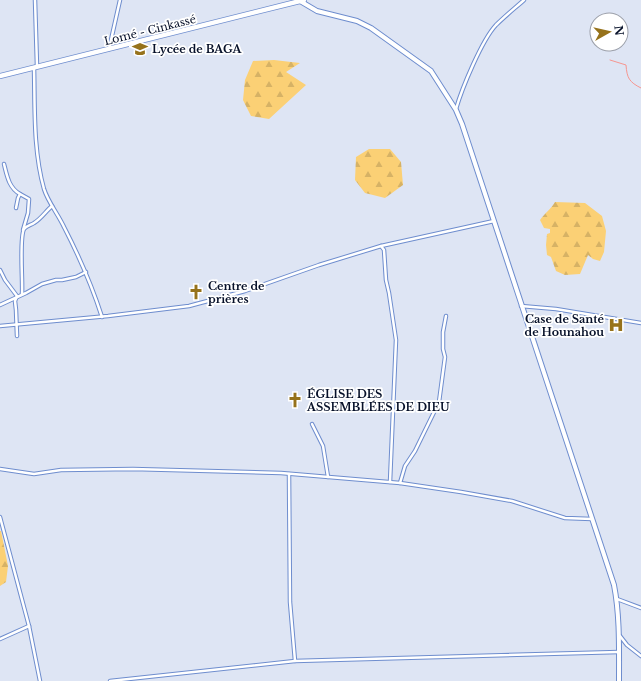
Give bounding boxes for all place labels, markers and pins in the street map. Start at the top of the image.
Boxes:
school or university icon: Lycée de BAGA [131,40,149,58]
place label: Lycée de BAGA [152,42,242,56]
place label: Centre de prières [208,279,265,306]
church icon: Centre de prières [187,283,205,301]
place label: Case de Santé de Hounahou [525,312,605,339]
hospital icon: Case de Santé de Hounahou [607,316,625,334]
place label: ÉGLISE DES ASSEMBLÉES DE DIEU [306,387,450,414]
church icon: ÉGLISE DES ASSEMBLÉES DE DIEU [286,391,304,409]

